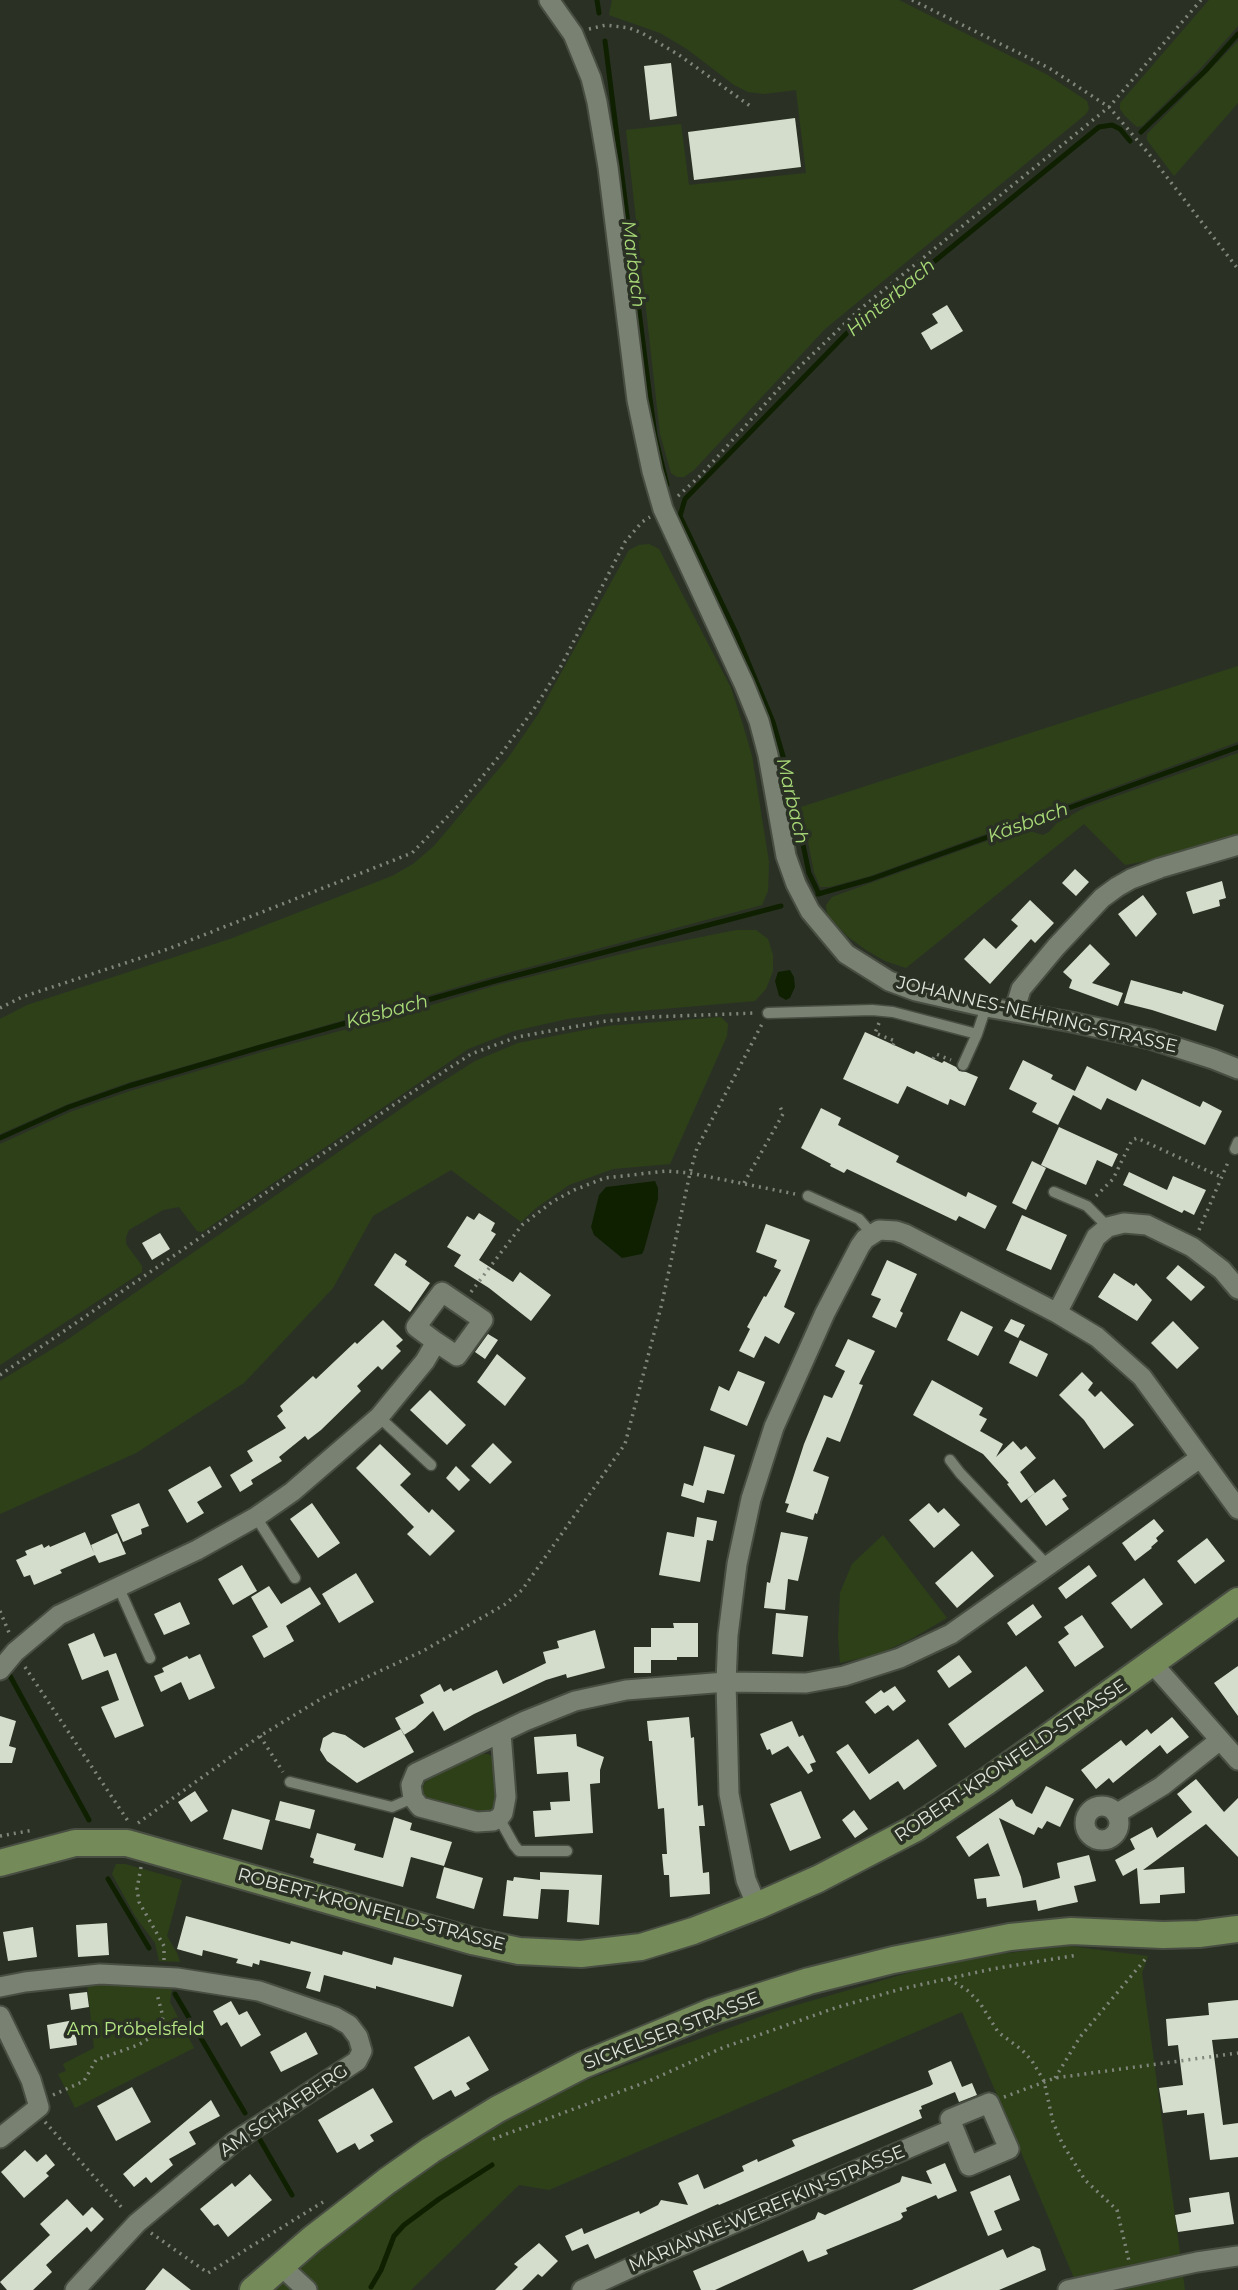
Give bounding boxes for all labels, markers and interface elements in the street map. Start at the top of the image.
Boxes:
water label: Marbach [616,219,650,309]
water label: Hinterbach [842,254,940,342]
water label: Marbach [771,756,813,846]
water label: Käsbach [984,798,1072,848]
street label: JOHANNES-NEHRING-STRASSE [895,972,1179,1058]
water label: Käsbach [343,990,431,1034]
street label: ROBERT-KRONFELD-STRASSE [891,1675,1131,1847]
street label: ROBERT-KRONFELD-STRASSE [235,1864,507,1956]
street label: SICKELSER STRASSE [581,1987,763,2075]
park label: Am Pröbelsfeld [67,2019,205,2041]
street label: AM SCHAFBERG [216,2060,352,2162]
street label: MARIANNE-WEREFKIN-STRASSE [626,2141,908,2277]

